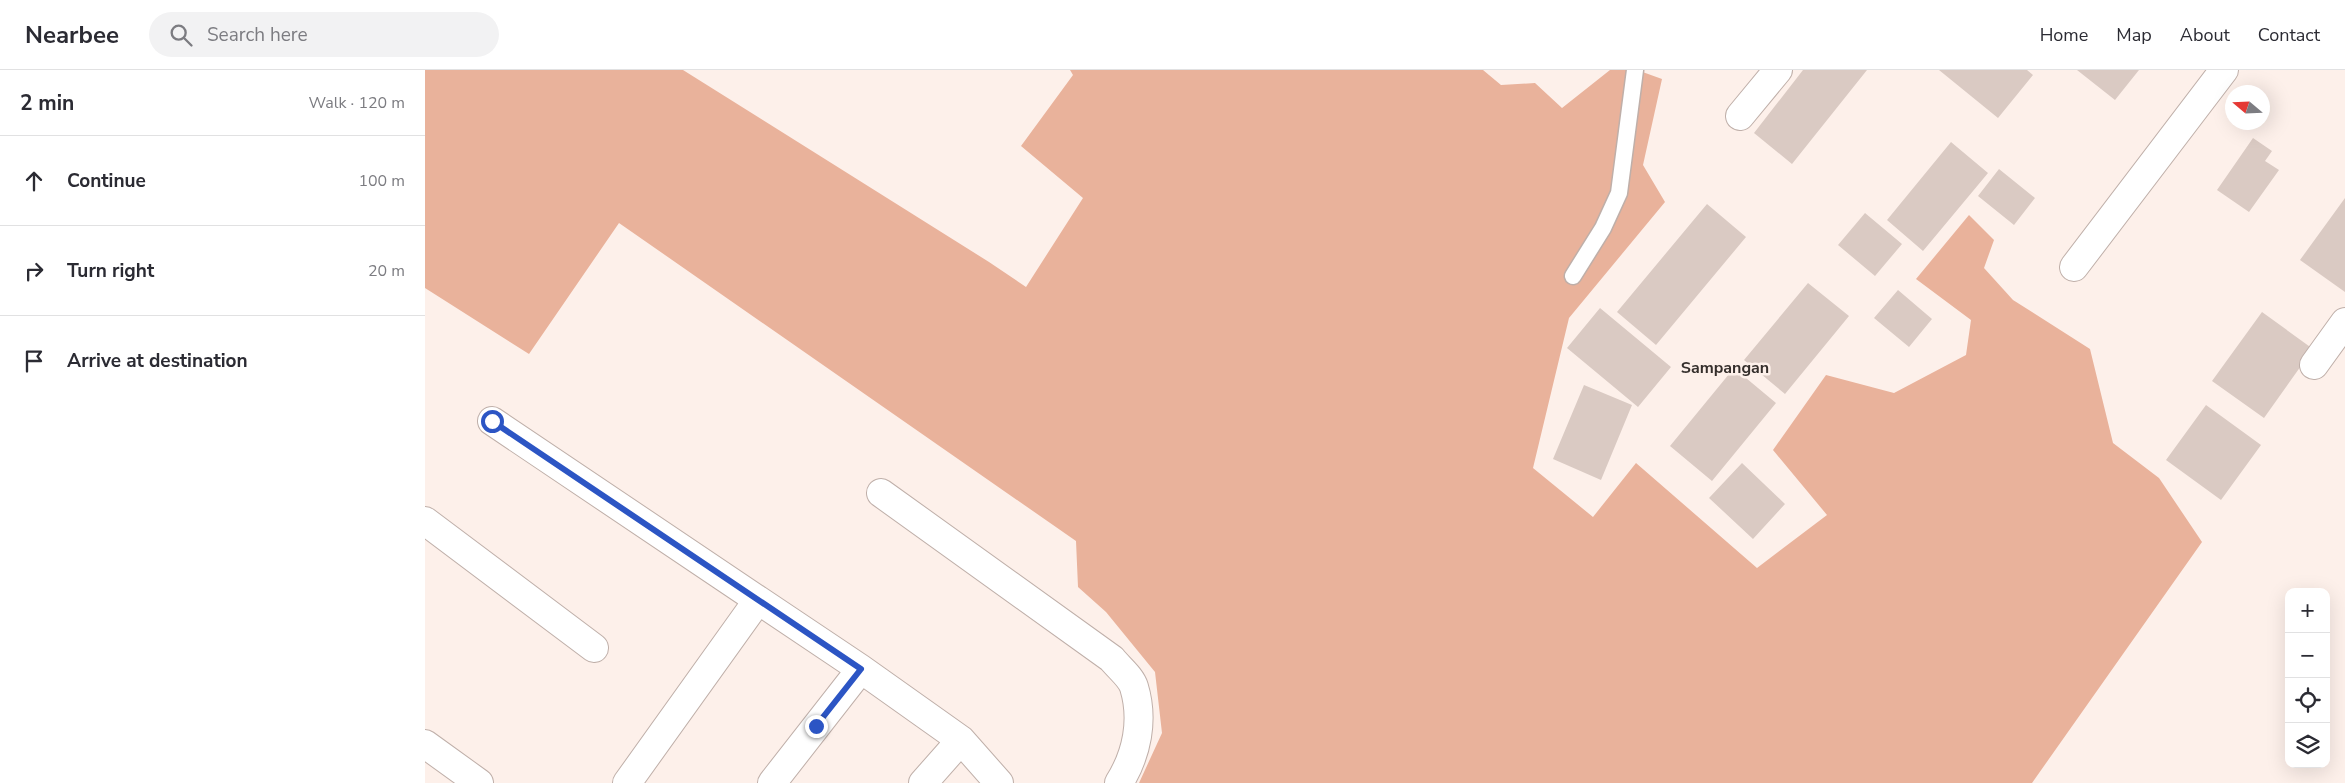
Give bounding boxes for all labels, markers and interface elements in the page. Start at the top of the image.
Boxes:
search box [149,12,499,57]
text: Nearbee [25,19,119,51]
icon: search [167,21,195,49]
text: Search here [207,22,308,48]
text: Home [2040,23,2088,47]
text: Map [2116,23,2152,47]
text: About [2180,23,2230,47]
text: Contact [2258,23,2320,47]
north arrow [2225,85,2270,130]
text: 2 min [20,89,74,117]
text: Walk · 120 m [309,92,405,114]
icon: ahead [20,167,48,195]
text: Continue [67,168,146,194]
text: 100 m [358,170,405,192]
icon: right [20,257,48,285]
text: Turn right [67,258,154,284]
text: 20 m [368,260,405,282]
icon: arrive [20,347,48,375]
text: Arrive at destination [67,348,248,374]
district label: Sampangan [1681,357,1769,379]
route start [481,410,504,433]
map controls [2285,588,2330,768]
button: + [2285,588,2330,633]
button: − [2285,633,2330,678]
button: locate [2285,678,2330,723]
route end [805,715,828,738]
button: layers [2285,723,2330,768]

